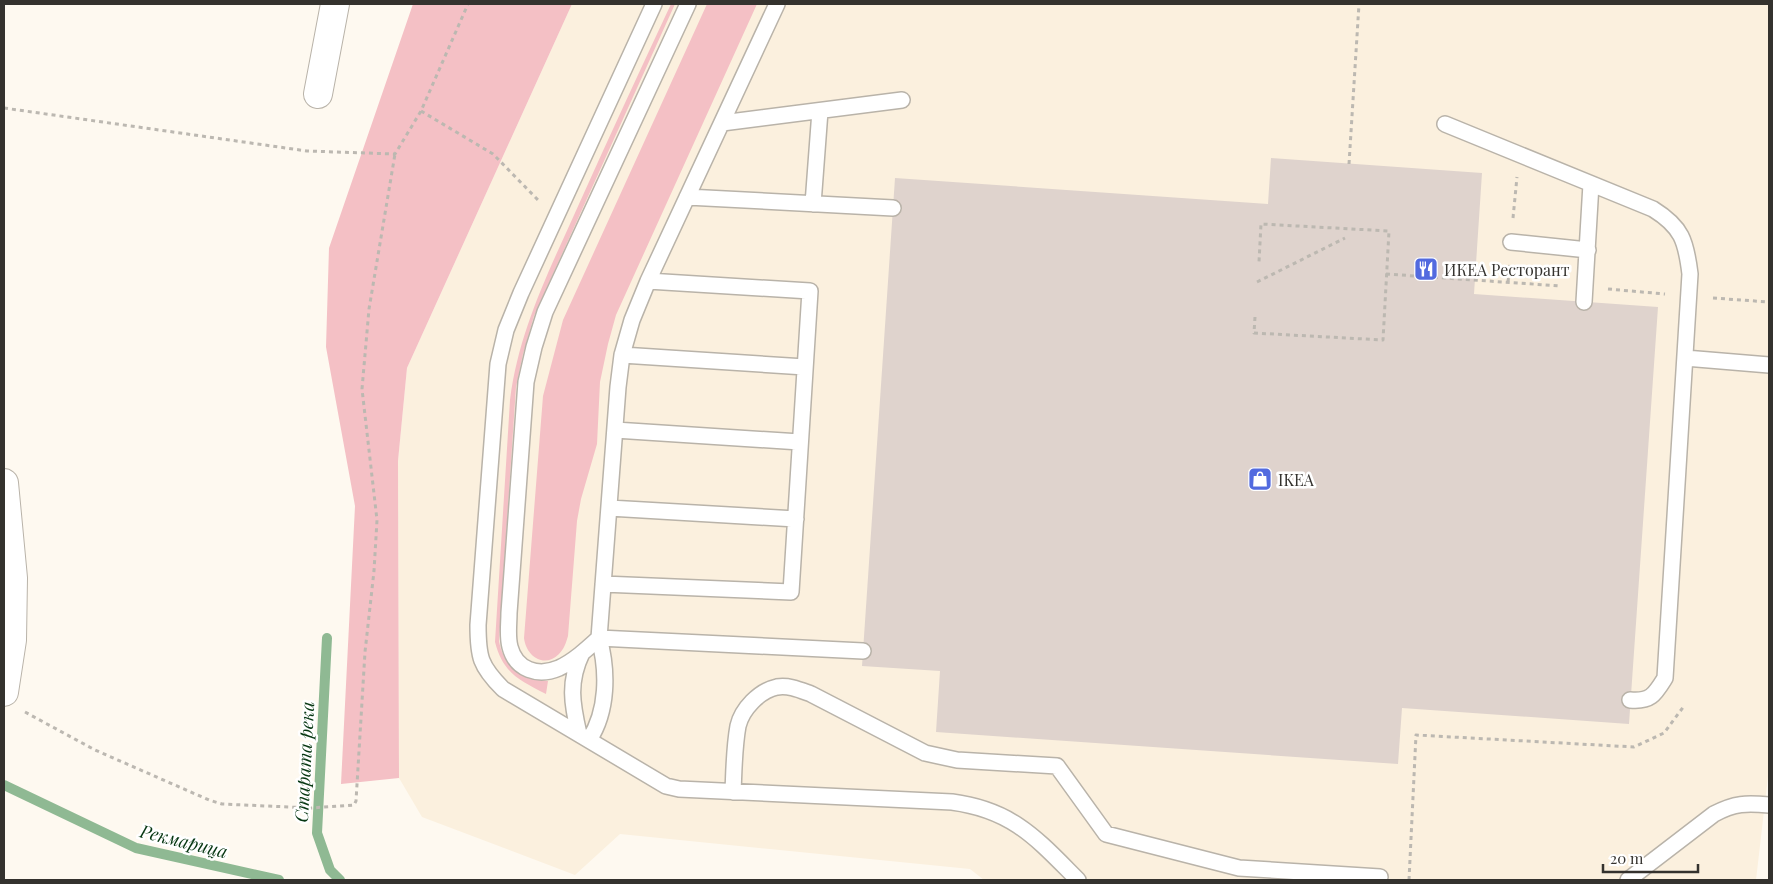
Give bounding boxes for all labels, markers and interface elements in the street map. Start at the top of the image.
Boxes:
restaurant icon: ИКЕА Ресторант [1413,256,1439,282]
place label: ИКЕА Ресторант [1444,259,1570,280]
shop icon: IKEA [1247,466,1273,492]
place label: IKEA [1278,469,1315,490]
water label: Старата река [289,701,319,823]
water label: Рекмарица [137,818,230,863]
scale bar [1603,842,1698,874]
text: 20 m [1610,848,1644,868]

